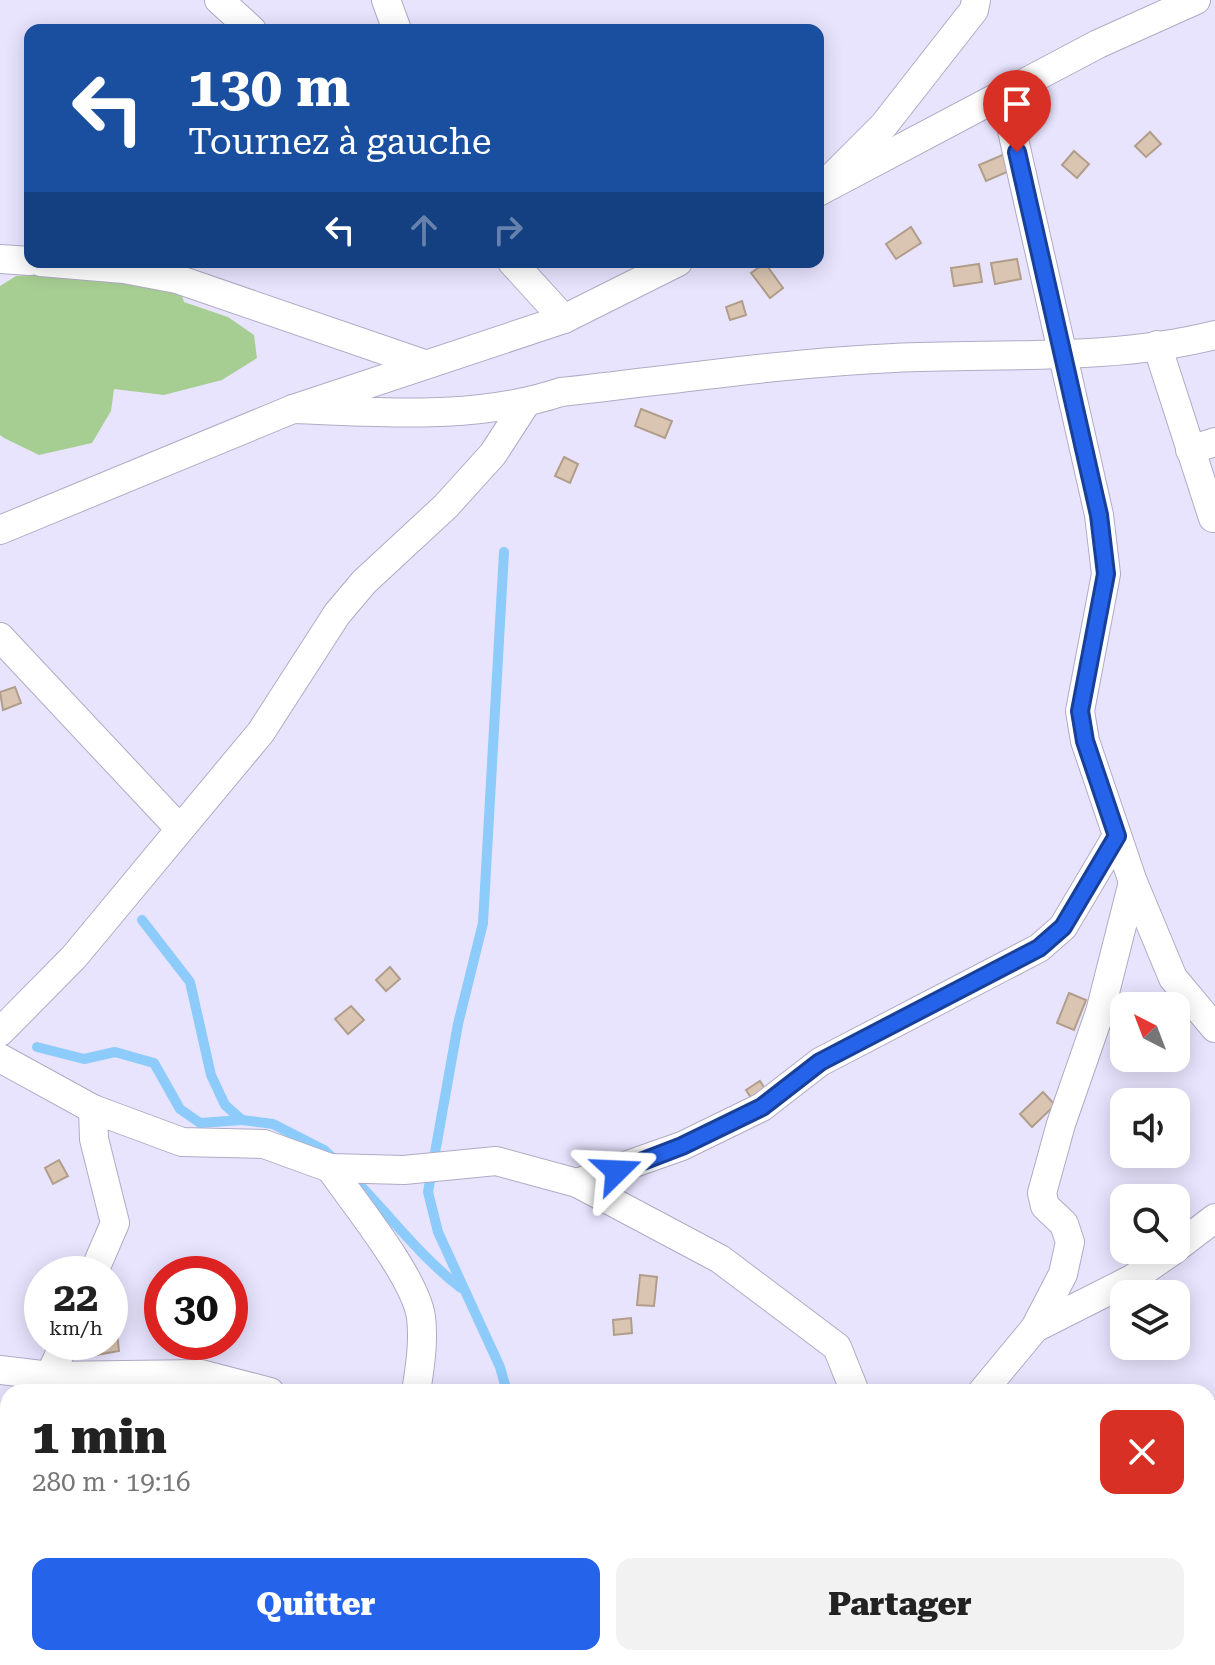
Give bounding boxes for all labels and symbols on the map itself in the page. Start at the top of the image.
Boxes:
pin [983,70,1051,152]
north arrow [1110,992,1190,1072]
position arrow [575,1129,659,1213]
speed limit sign: 30 [144,1256,248,1360]

